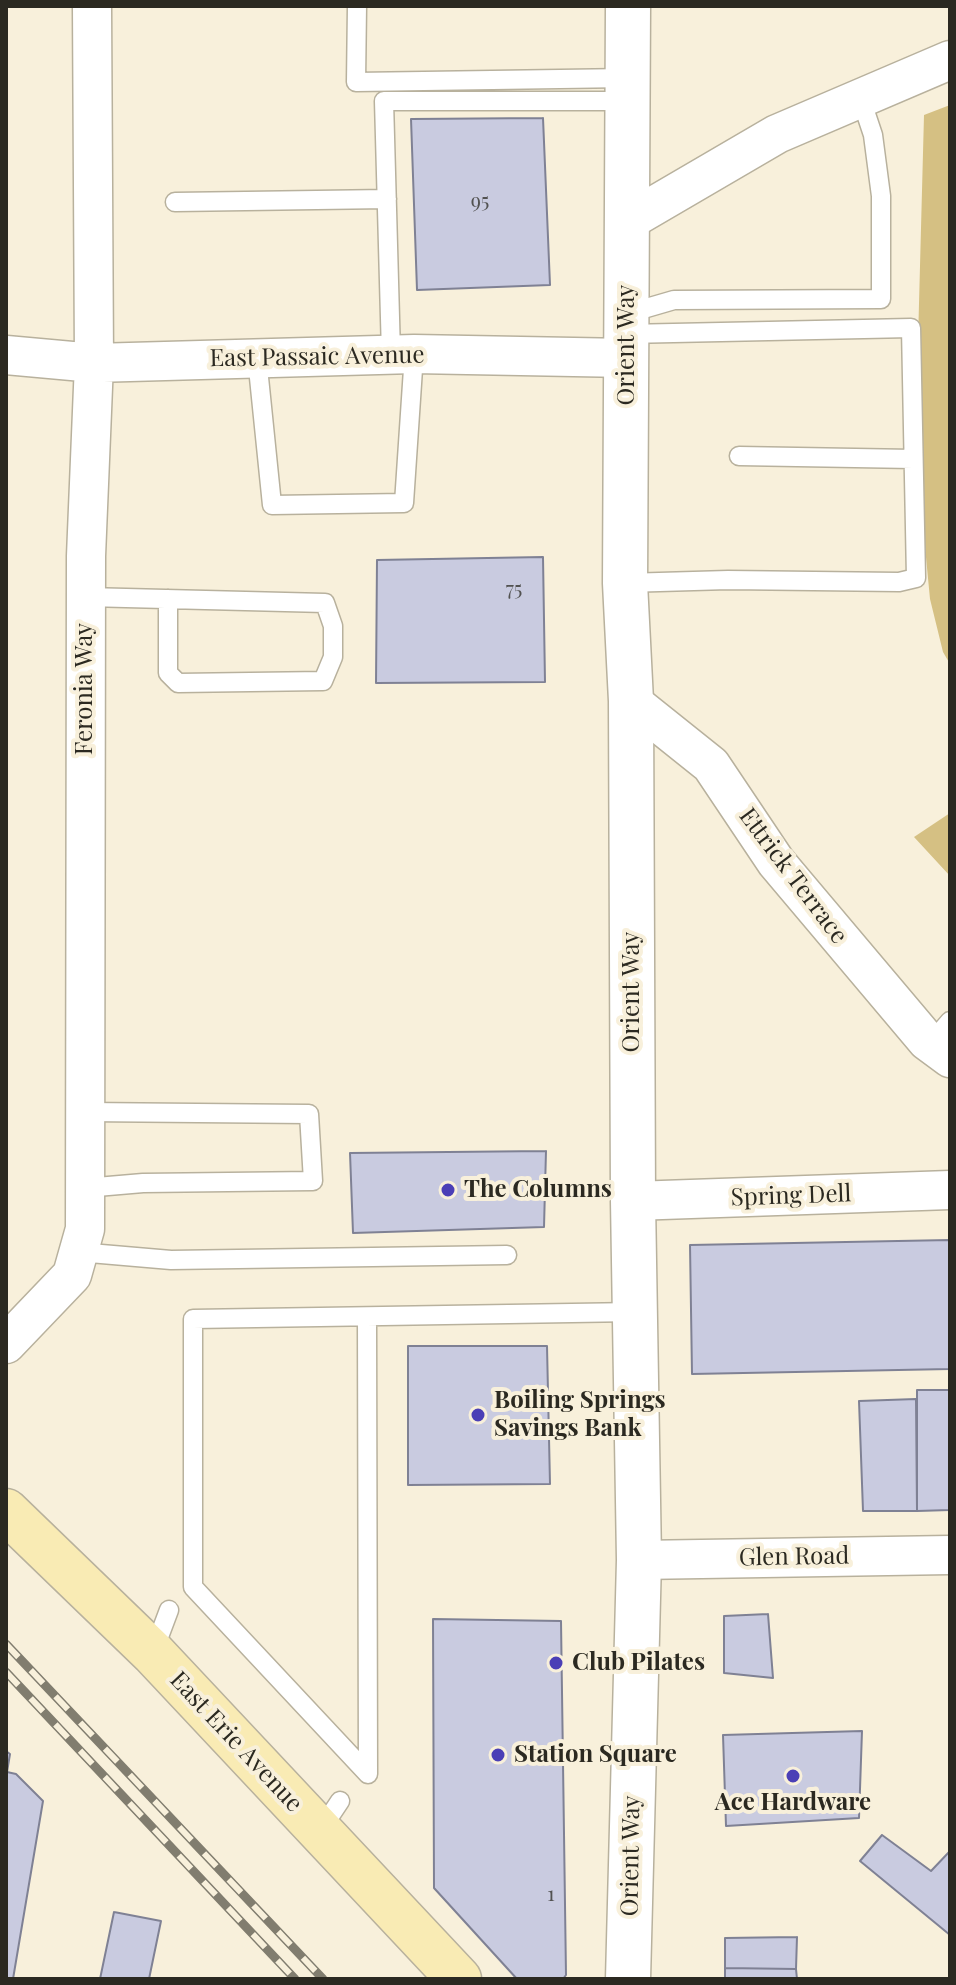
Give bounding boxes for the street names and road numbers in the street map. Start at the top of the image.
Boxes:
street label: Orient Way [613,285,641,405]
street label: East Passaic Avenue [209,341,425,373]
street label: Feronia Way [71,623,99,755]
street label: Ettrick Terrace [733,803,853,949]
street label: Orient Way [618,932,646,1052]
street label: Spring Dell [730,1180,852,1212]
street label: Glen Road [739,1542,849,1572]
street label: East Erie Avenue [164,1666,308,1818]
street label: Orient Way [616,1795,646,1917]

